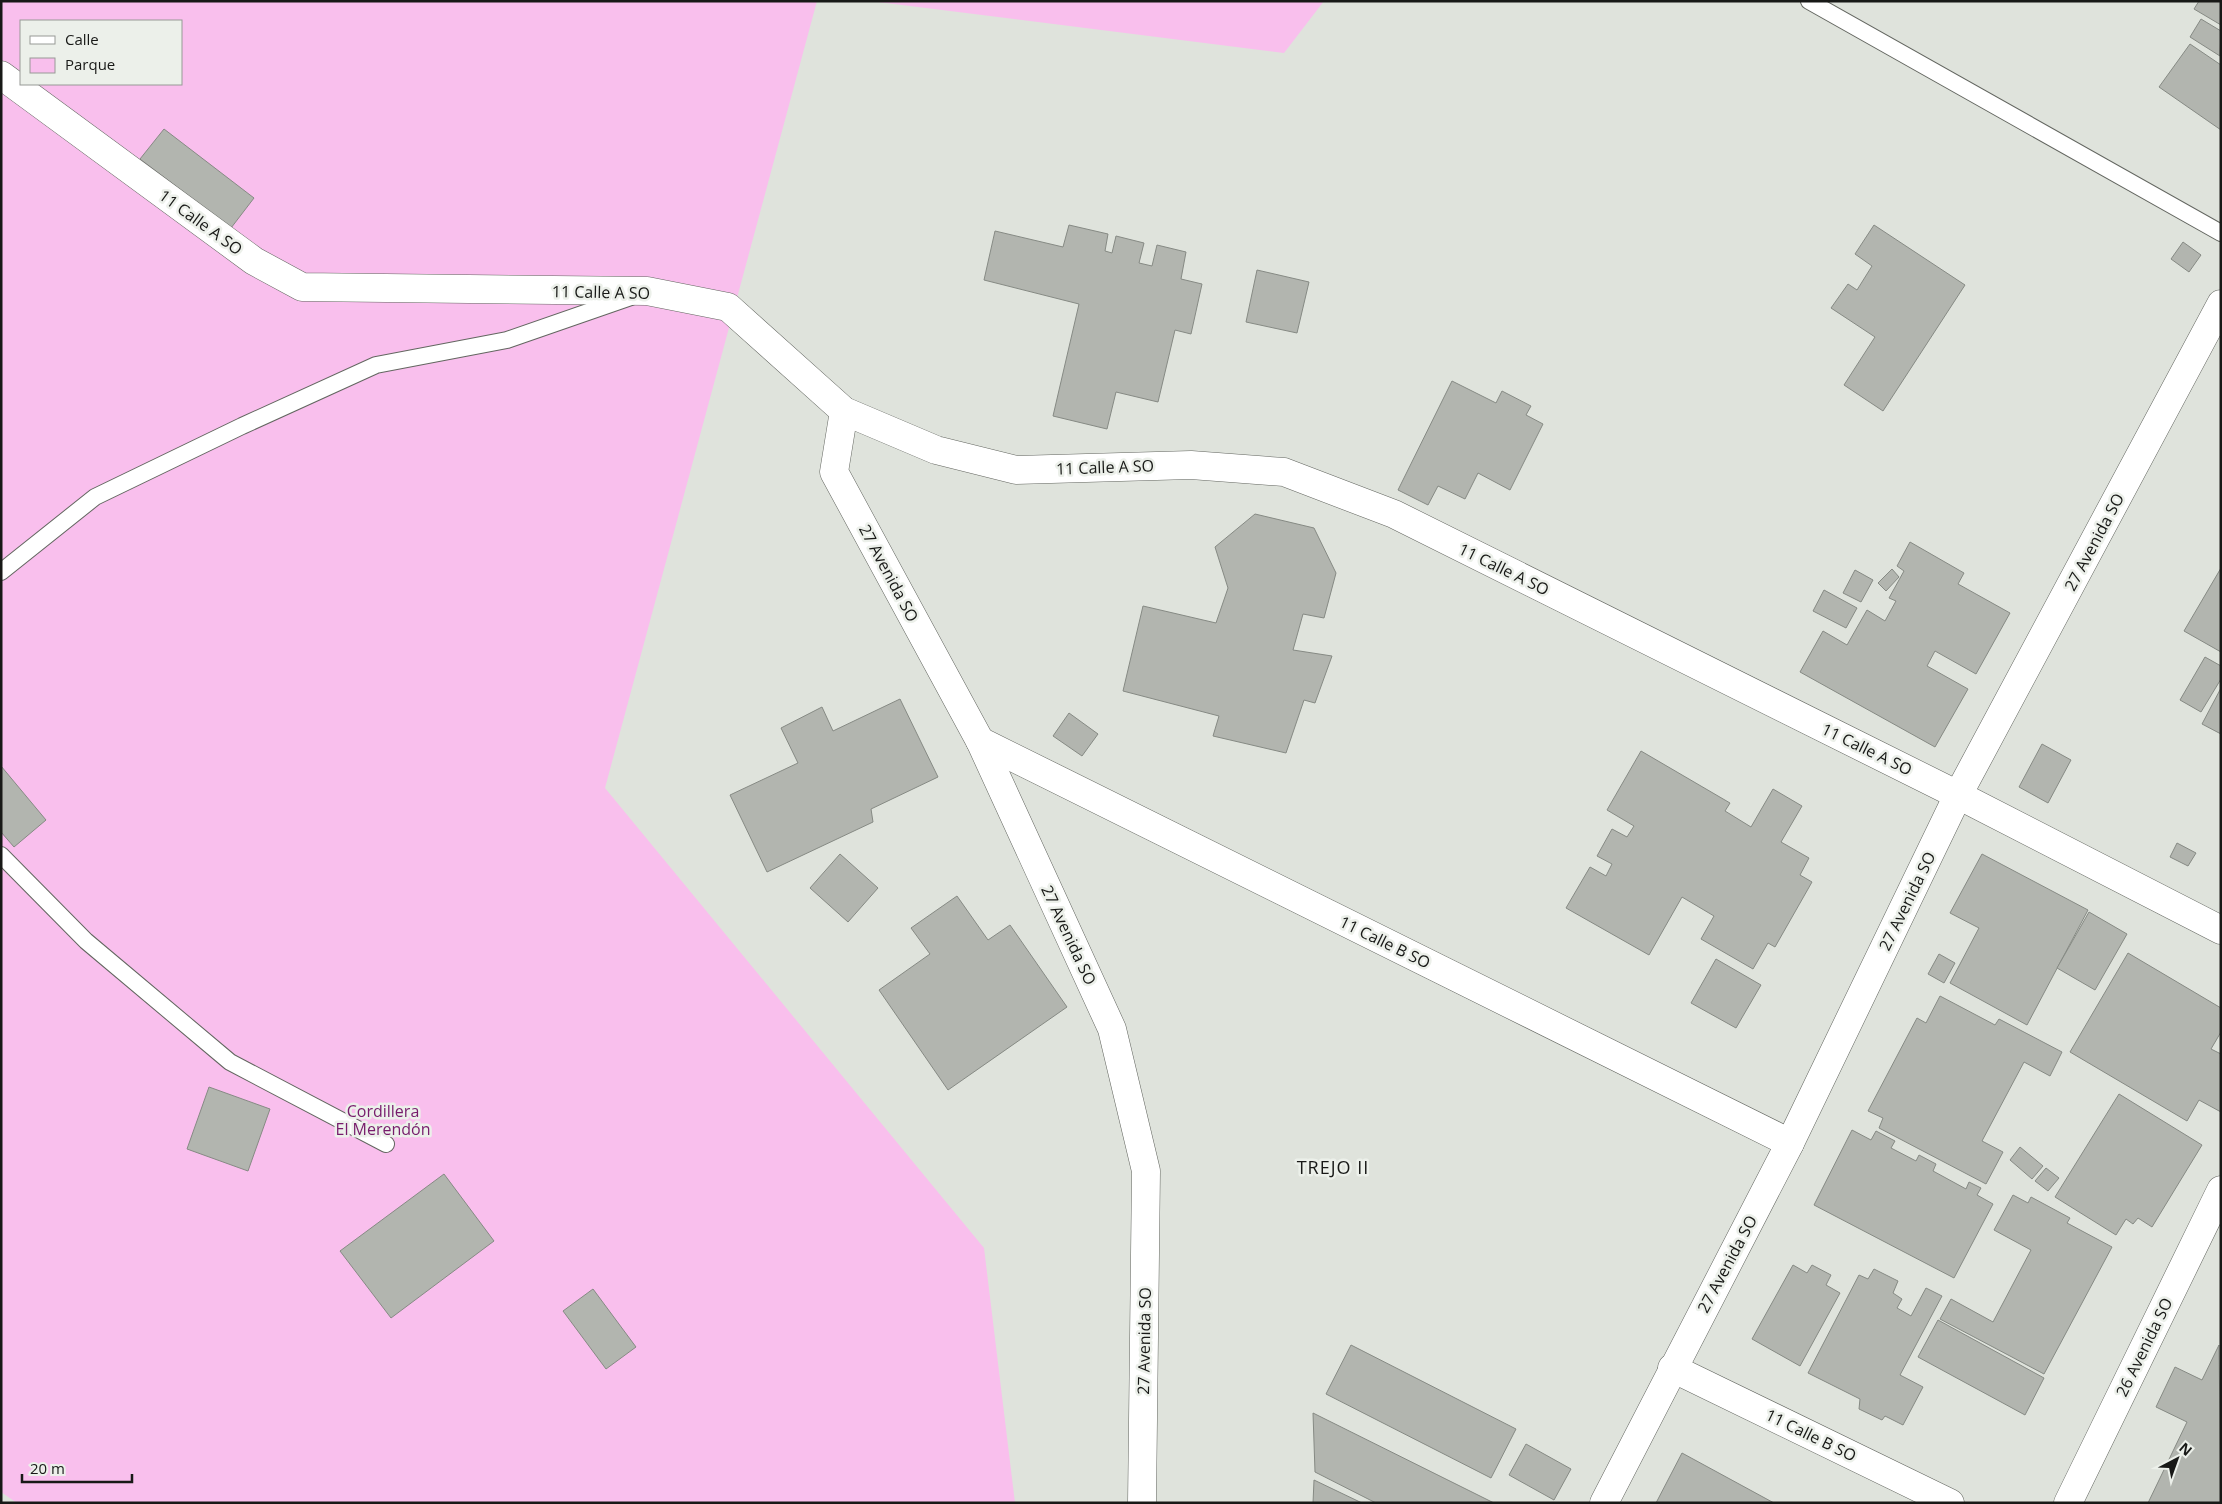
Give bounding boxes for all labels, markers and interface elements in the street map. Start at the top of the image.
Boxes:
legend [20,20,182,85]
text: Calle [65,29,99,49]
text: Parque [65,54,115,74]
street label: 11 Calle A SO [155,184,247,260]
street label: 11 Calle A SO [552,280,650,304]
street label: 11 Calle A SO [1056,454,1154,480]
street label: 27 Avenida SO [2059,489,2129,595]
street label: 27 Avenida SO [854,520,924,626]
street label: 11 Calle A SO [1455,538,1553,600]
street label: 11 Calle A SO [1818,718,1916,780]
street label: 27 Avenida SO [1874,848,1940,954]
street label: 27 Avenida SO [1036,882,1102,988]
street label: 11 Calle B SO [1336,911,1434,973]
park label: Cordillera El Merendón [335,1100,431,1140]
district label: TREJO II [1297,1155,1369,1179]
street label: 27 Avenida SO [1692,1211,1762,1317]
street label: 27 Avenida SO [1132,1287,1156,1395]
street label: 26 Avenida SO [2111,1294,2177,1400]
street label: 11 Calle B SO [1762,1404,1860,1466]
north arrow [2152,1434,2202,1484]
text: N [2175,1438,2196,1460]
scale bar [22,1452,132,1484]
text: 20 m [30,1458,65,1478]

